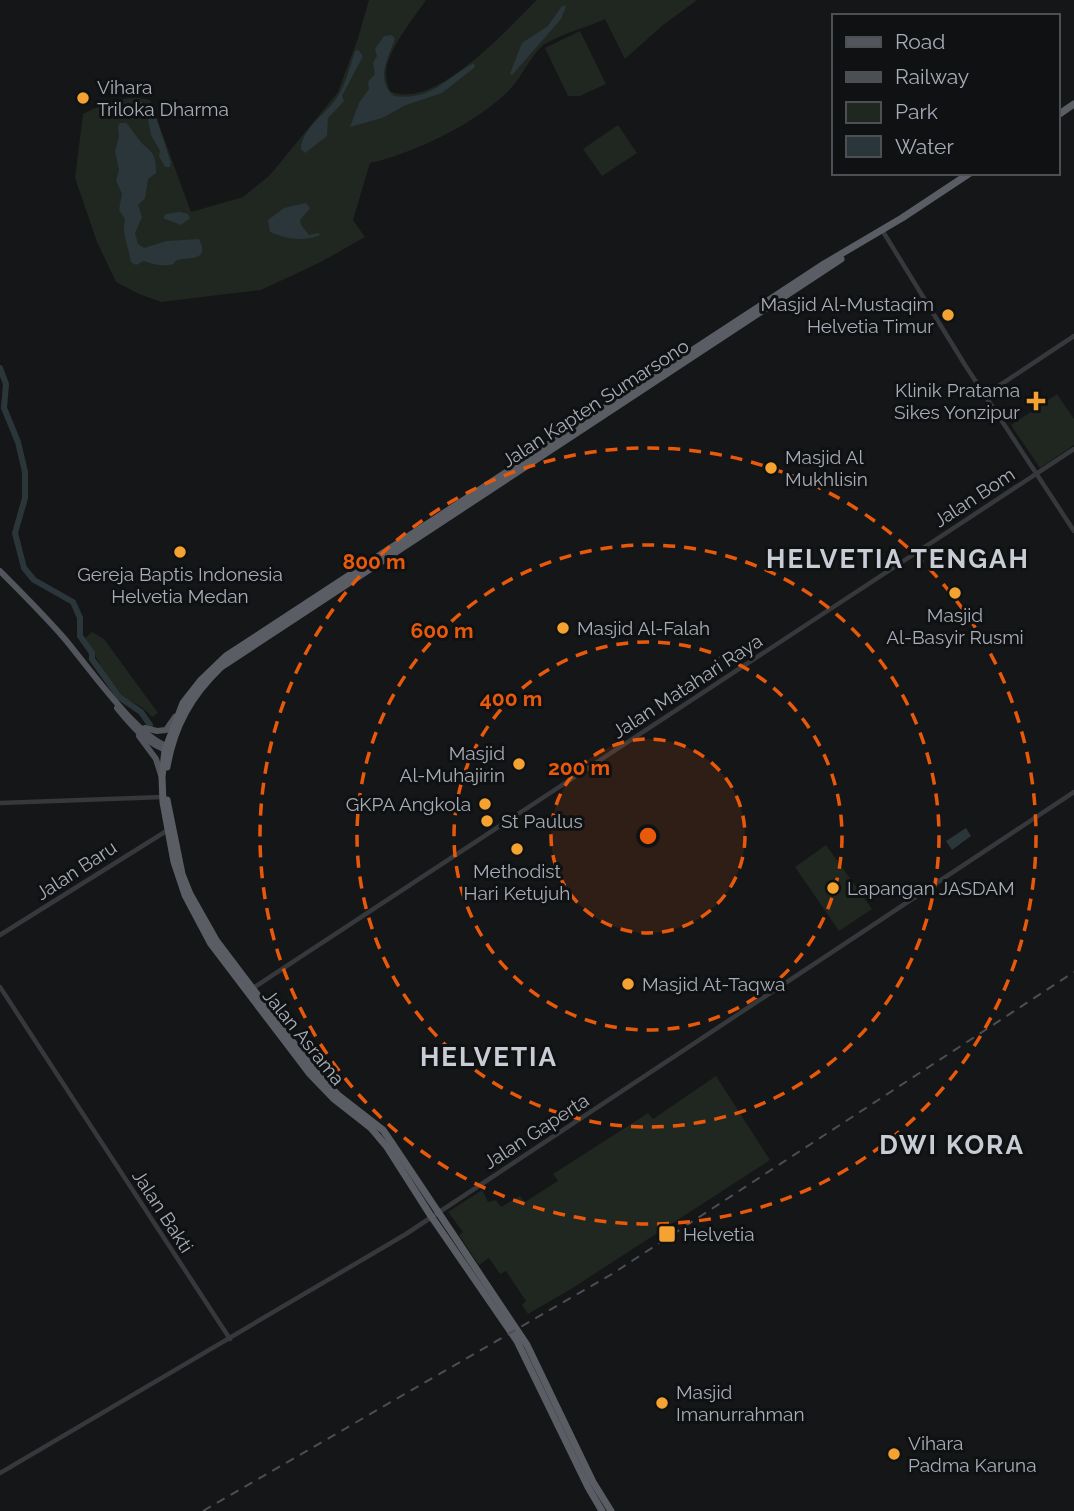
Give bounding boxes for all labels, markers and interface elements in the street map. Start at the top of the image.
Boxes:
legend [832,14,1060,175]
text: Road [895,29,945,54]
text: Railway [895,64,969,89]
place label: Vihara Triloka Dharma [97,76,229,120]
marker: Vihara Triloka Dharma [75,90,91,106]
text: Park [895,99,938,124]
text: Water [895,134,954,159]
place label: Masjid Al-Mustaqim Helvetia Timur [761,293,934,337]
marker: Masjid Al-Mustaqim Helvetia Timur [940,307,956,323]
street label: Jalan Kapten Sumarsono [497,334,693,472]
place label: Klinik Pratama Sikes Yonzipur [894,379,1020,423]
marker: Klinik Pratama Sikes Yonzipur [1026,391,1046,411]
place label: Masjid Al Mukhlisin [785,446,868,490]
marker: Masjid Al Mukhlisin [763,460,779,476]
street label: Jalan Bom [929,463,1019,531]
marker: Gereja Baptis Indonesia Helvetia Medan [172,544,188,560]
district label: HELVETIA TENGAH [766,544,1030,574]
text: 800 m [342,549,406,574]
place label: Gereja Baptis Indonesia Helvetia Medan [77,563,283,607]
marker: Masjid Al-Basyir Rusmi [947,585,963,601]
place label: Masjid Al-Basyir Rusmi [886,604,1024,648]
place label: Masjid Al-Falah [577,617,710,639]
text: 600 m [410,618,474,643]
marker: Masjid Al-Falah [555,620,571,636]
street label: Jalan Matahari Raya [608,629,766,743]
text: 400 m [480,686,542,711]
place label: Masjid Al-Muhajirin [400,742,505,786]
text: 200 m [548,755,610,780]
marker: Masjid Al-Muhajirin [511,756,527,772]
place label: GKPA Angkola [346,793,471,815]
marker: GKPA Angkola [477,796,493,812]
place label: St Paulus [501,810,583,832]
marker: St Paulus [479,813,495,829]
centre of rings [636,824,660,848]
street label: Jalan Baru [32,836,120,904]
marker: Methodist Hari Ketujuh [509,841,525,857]
place label: Methodist Hari Ketujuh [464,860,570,904]
place label: Lapangan JASDAM [847,877,1015,899]
marker: Lapangan JASDAM [825,880,841,896]
place label: Masjid At-Taqwa [642,973,785,995]
marker: Masjid At-Taqwa [620,976,636,992]
street label: Jalan Asrama [259,985,349,1089]
district label: HELVETIA [420,1042,558,1072]
street label: Jalan Gaperta [479,1089,593,1173]
district label: DWI KORA [879,1130,1025,1160]
street label: Jalan Bakti [128,1165,198,1257]
place label: Helvetia [683,1223,755,1245]
marker: Helvetia [657,1224,677,1244]
place label: Masjid Imanurrahman [676,1381,805,1425]
marker: Masjid Imanurrahman [654,1395,670,1411]
place label: Vihara Padma Karuna [908,1432,1037,1476]
marker: Vihara Padma Karuna [886,1446,902,1462]

